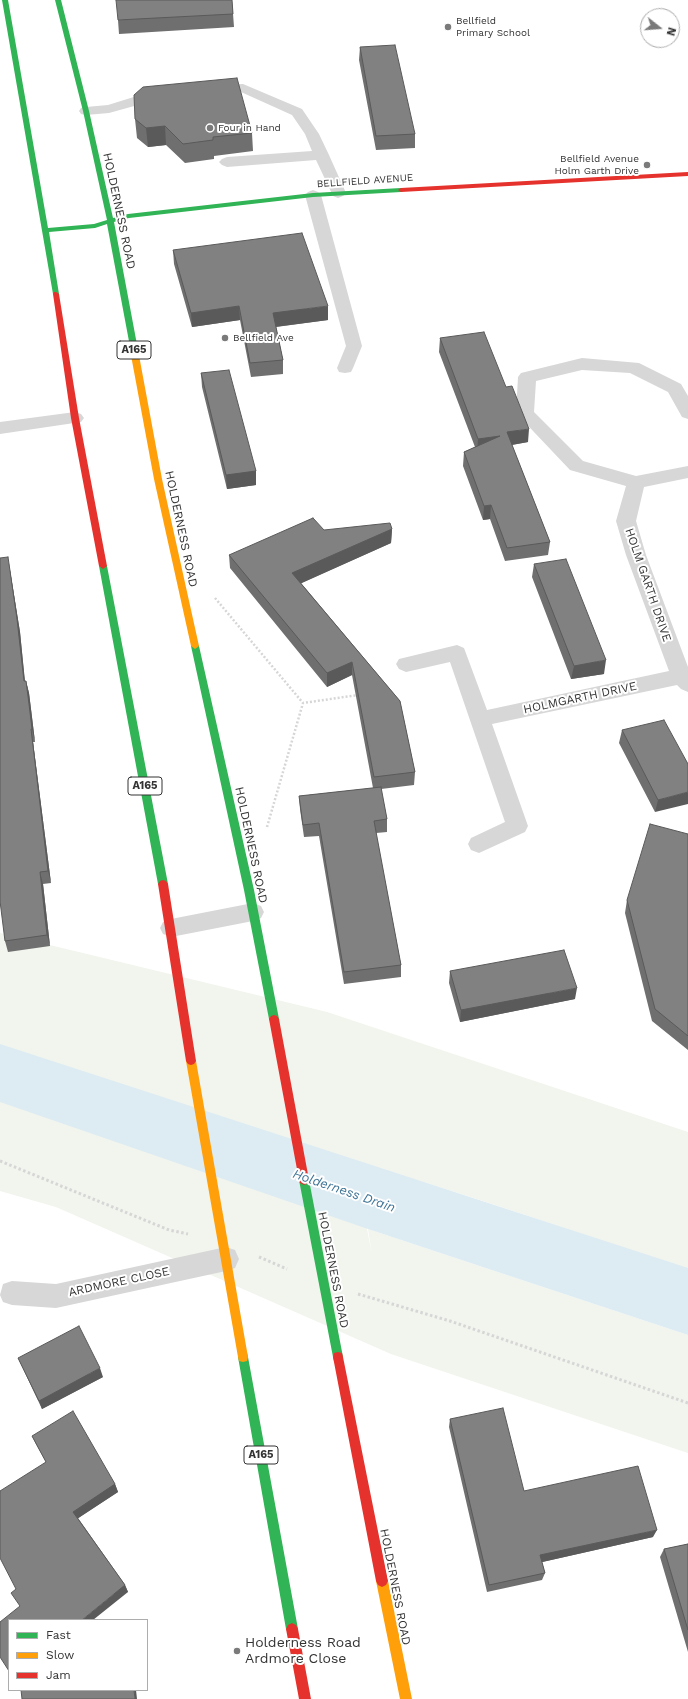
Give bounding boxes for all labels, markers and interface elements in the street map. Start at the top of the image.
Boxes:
north arrow [640,8,680,48]
place label: Bellfield Primary School [456,15,530,38]
marker: Bellfield Primary School [443,22,453,32]
text: N [664,26,678,37]
place label: Four in Hand [218,122,281,134]
marker: Four in Hand [205,123,215,133]
street label: HOLDERNESS ROAD [100,152,138,270]
place label: Bellfield Avenue Holm Garth Drive [554,153,639,176]
marker: Bellfield Avenue Holm Garth Drive [642,160,652,170]
street label: BELLFIELD AVENUE [316,172,414,190]
place label: Bellfield Ave [233,332,294,344]
marker: Bellfield Ave [220,333,230,343]
road number: A165 [117,341,151,359]
street label: HOLDERNESS ROAD [162,470,200,588]
street label: HOLM GARTH DRIVE [622,526,674,644]
street label: HOLMGARTH DRIVE [522,679,638,717]
road number: A165 [128,777,162,795]
street label: HOLDERNESS ROAD [232,786,270,904]
water label: Holderness Drain [291,1166,397,1216]
street label: HOLDERNESS ROAD [315,1211,351,1329]
street label: ARDMORE CLOSE [67,1264,171,1300]
road number: A165 [244,1446,278,1464]
street label: HOLDERNESS ROAD [377,1528,413,1646]
legend [8,1619,148,1691]
text: Fast [46,1628,71,1642]
place label: Holderness Road Ardmore Close [245,1635,361,1668]
marker: Holderness Road Ardmore Close [232,1646,242,1656]
text: Slow [46,1648,74,1662]
text: Jam [46,1668,71,1682]

